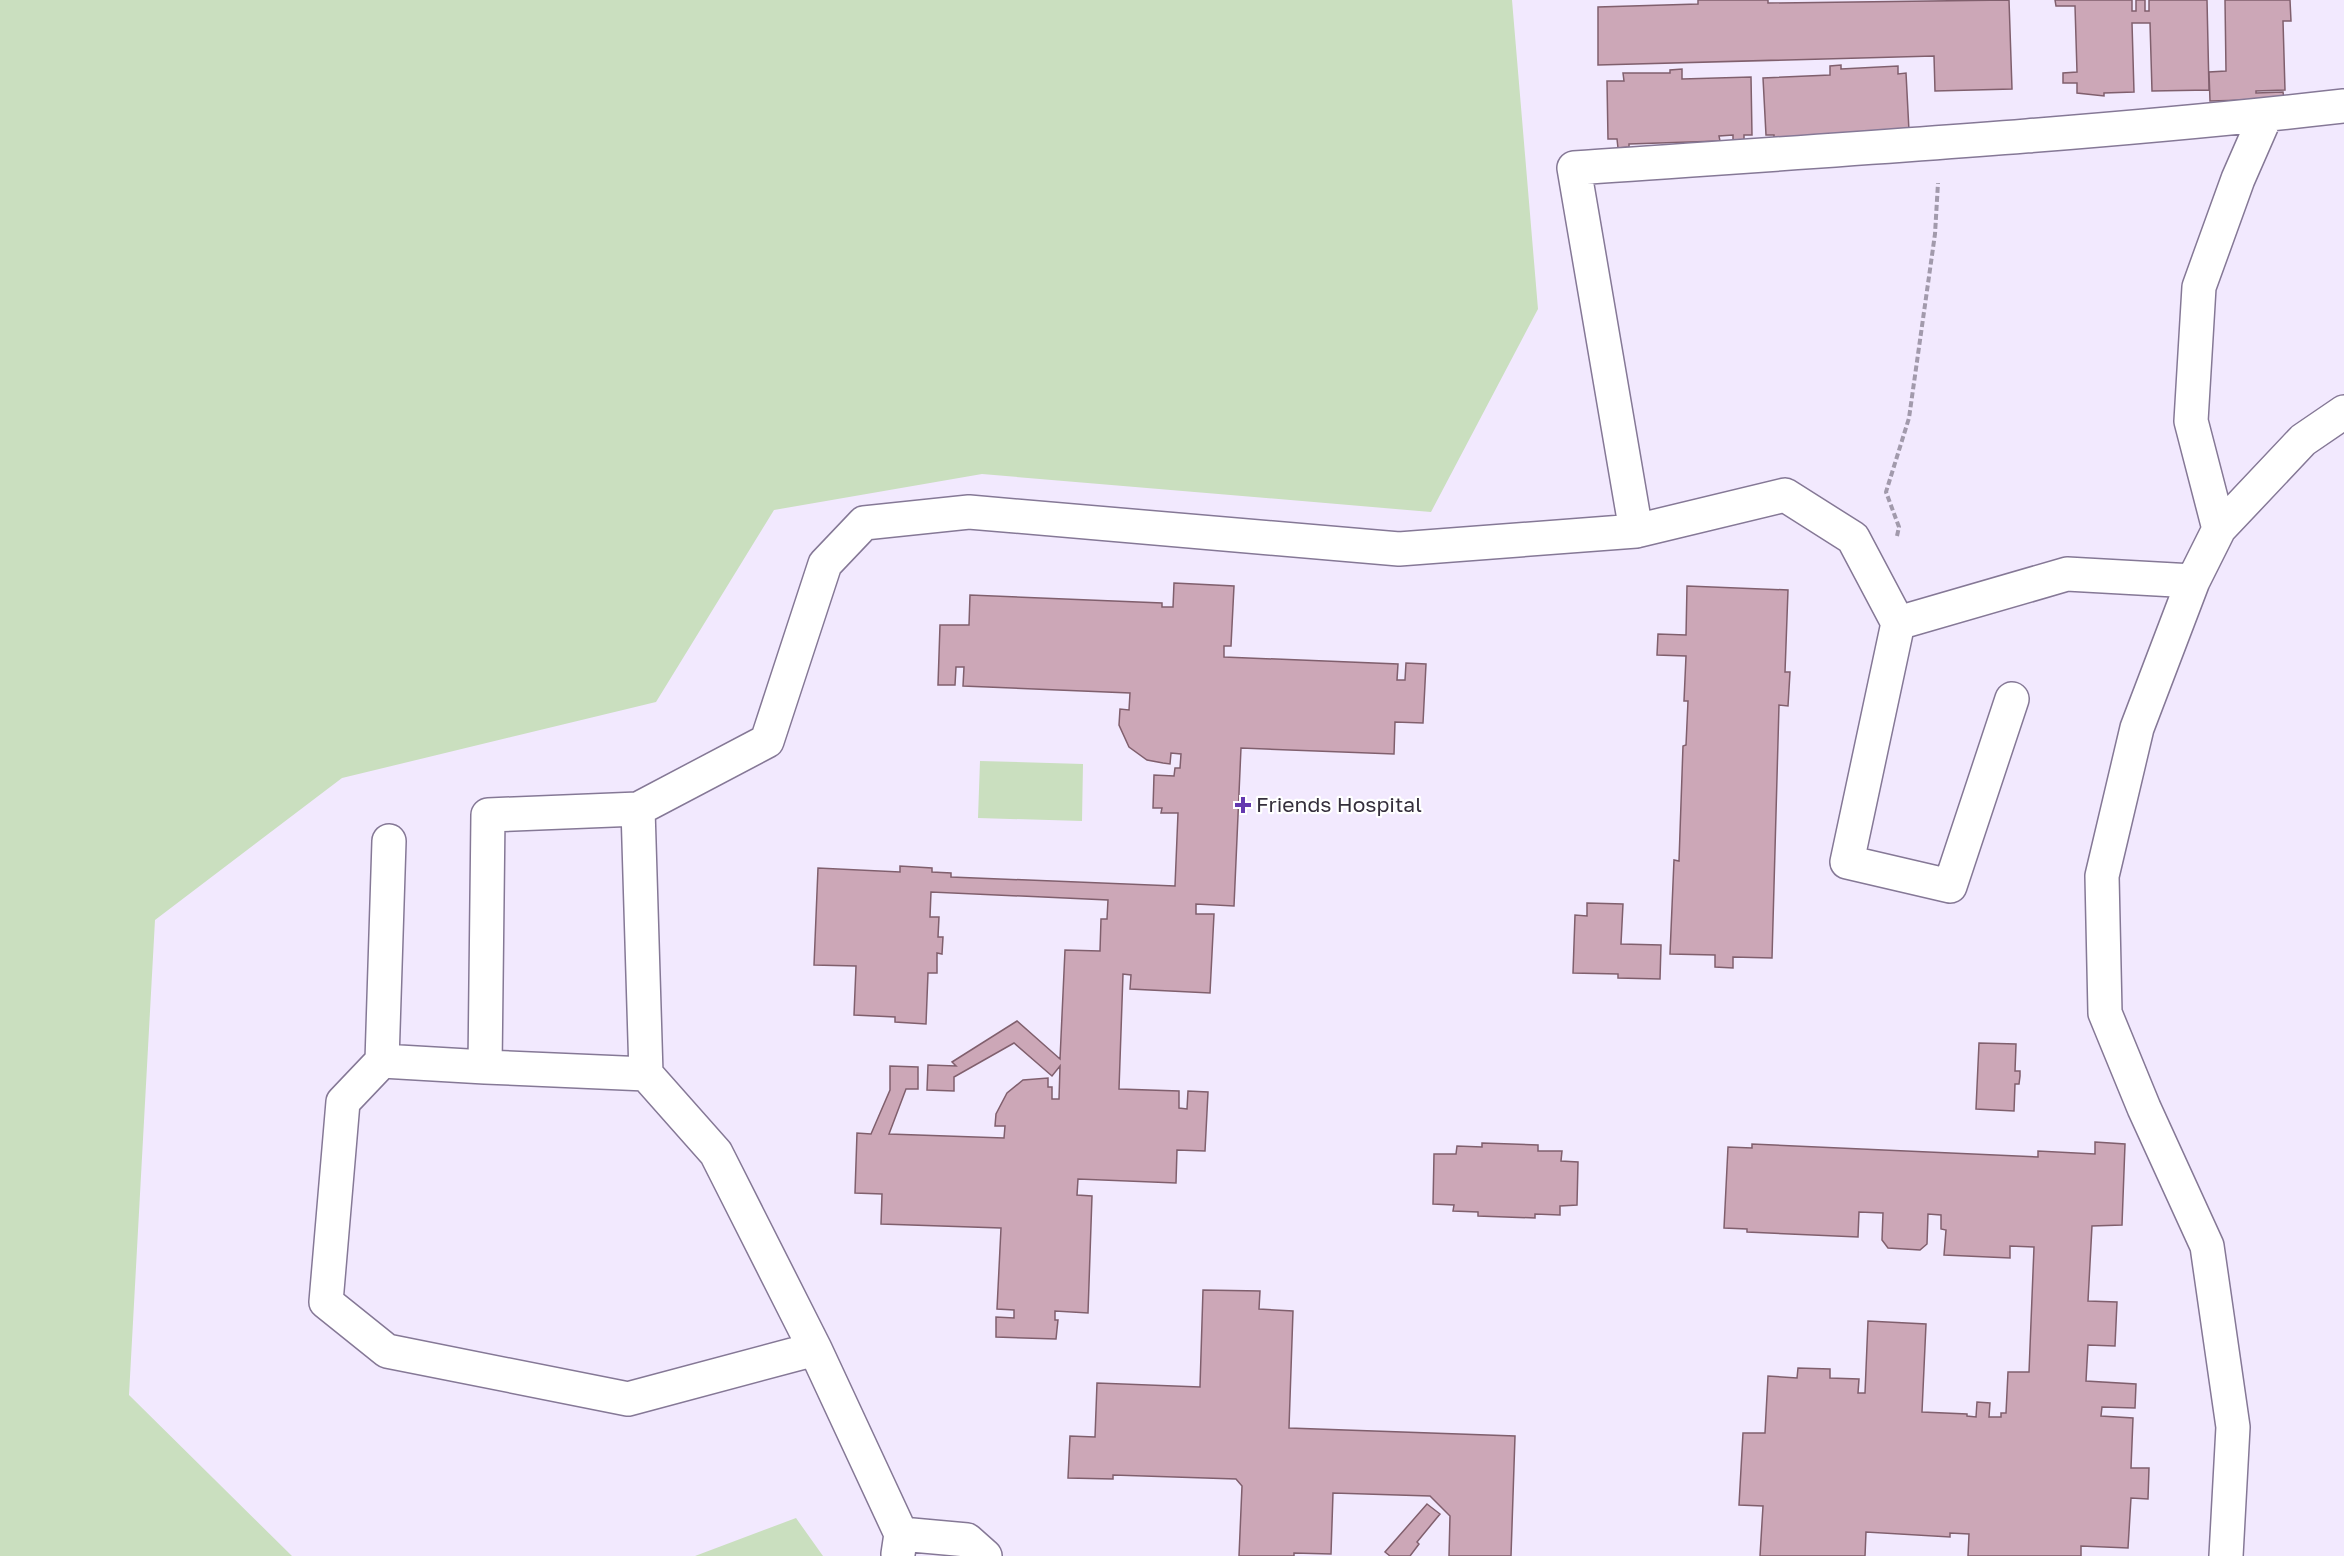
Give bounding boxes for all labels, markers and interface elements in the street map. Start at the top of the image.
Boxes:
place label: Friends Hospital [1256,791,1422,817]
marker: Friends Hospital [1234,796,1252,814]

